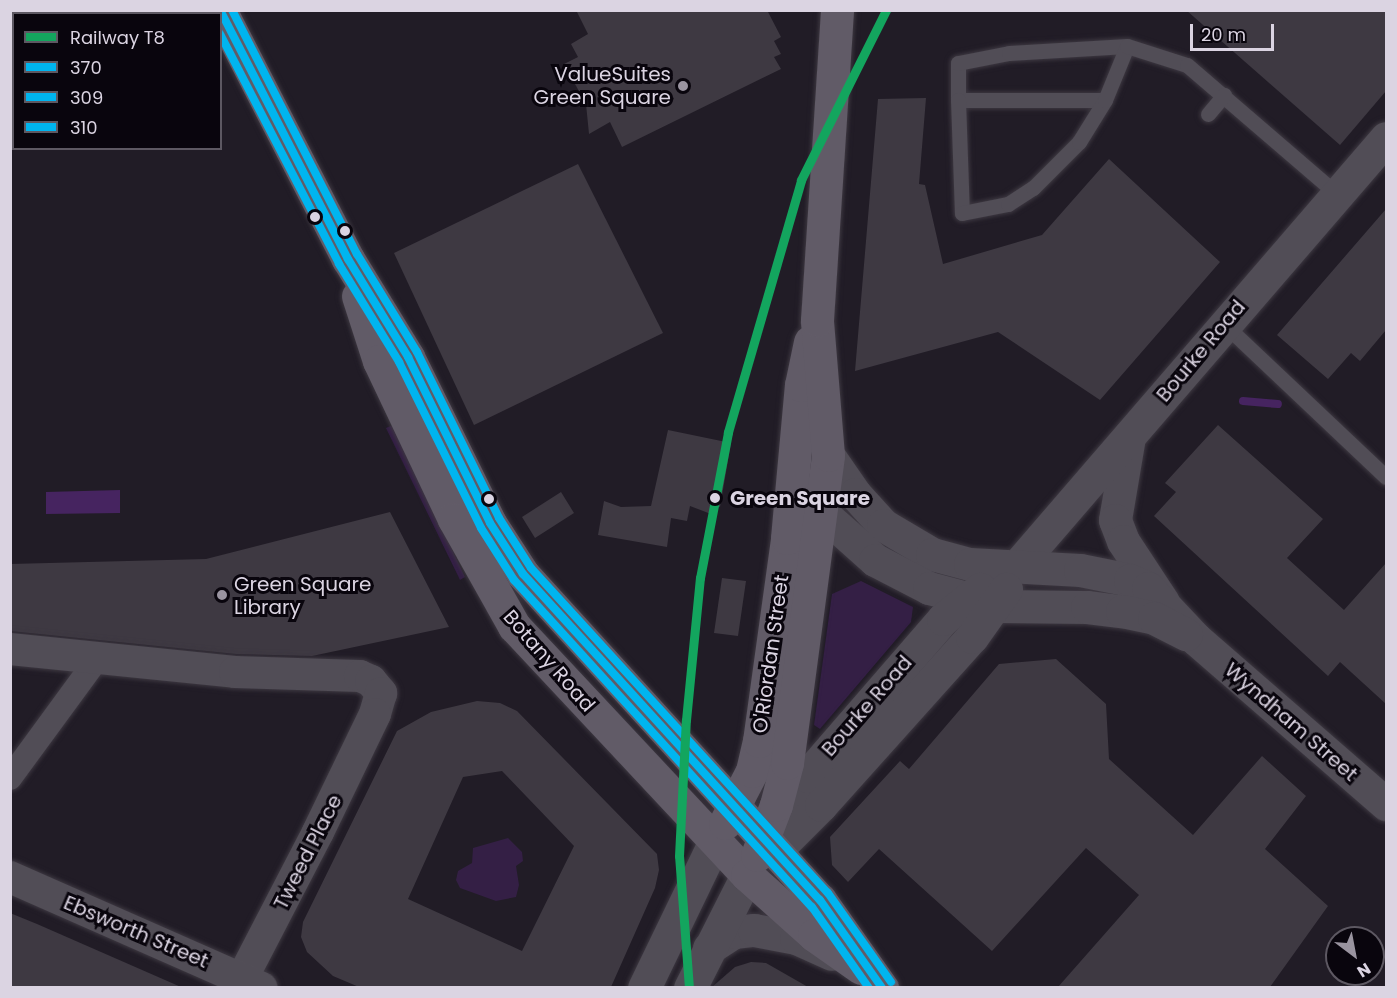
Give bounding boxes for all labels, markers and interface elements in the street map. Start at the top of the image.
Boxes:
legend [12,12,222,150]
scale bar [1193,12,1277,50]
text: 20 m [1201,22,1246,47]
text: Railway T8 [70,25,165,50]
text: 370 [70,55,102,80]
place label: ValueSuites Green Square [534,62,671,109]
marker: ValueSuites Green Square [676,79,690,93]
text: 309 [70,85,103,110]
text: 310 [70,115,98,140]
unlabelled marker [309,211,321,223]
unlabelled marker [339,225,351,237]
street label: Bourke Road [1152,295,1250,407]
place label: Green Square [730,486,870,510]
marker: Green Square [705,488,725,508]
unlabelled marker [483,493,495,505]
place label: Green Square Library [234,572,371,619]
street label: O'Riordan Street [748,573,794,735]
marker: Green Square Library [215,588,229,602]
street label: Botany Road [498,605,600,717]
street label: Bourke Road [817,651,917,761]
street label: Wyndham Street [1220,658,1362,786]
street label: Tweed Place [269,791,347,913]
street label: Ebsworth Street [60,891,212,973]
north arrow [1325,926,1385,986]
text: N [1353,957,1375,983]

